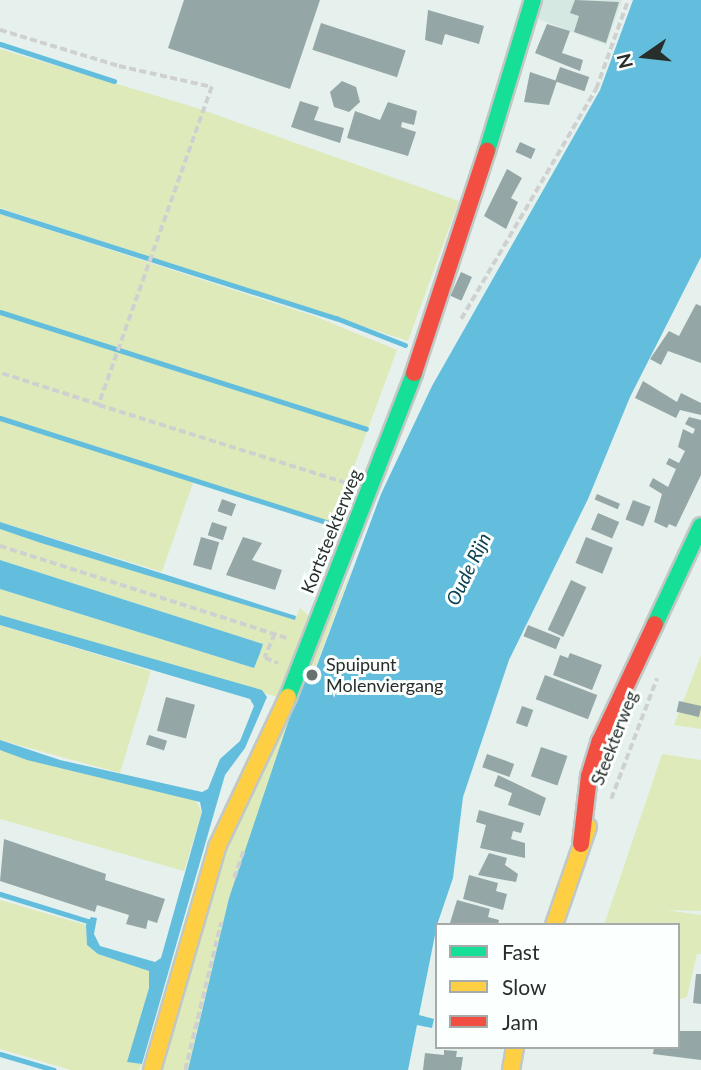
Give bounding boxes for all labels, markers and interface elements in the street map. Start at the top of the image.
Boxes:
north arrow [610,21,680,91]
text: N [611,51,637,71]
street label: Kortsteekterweg [296,466,366,596]
water label: Oude Rijn [441,529,495,609]
place label: Spuipunt Molenviergang [326,654,443,696]
marker: Spuipunt Molenviergang [304,667,320,683]
street label: Steekterweg [586,688,642,788]
legend [435,923,680,1049]
text: Fast [502,939,539,964]
text: Slow [502,974,546,999]
text: Jam [502,1009,538,1034]

